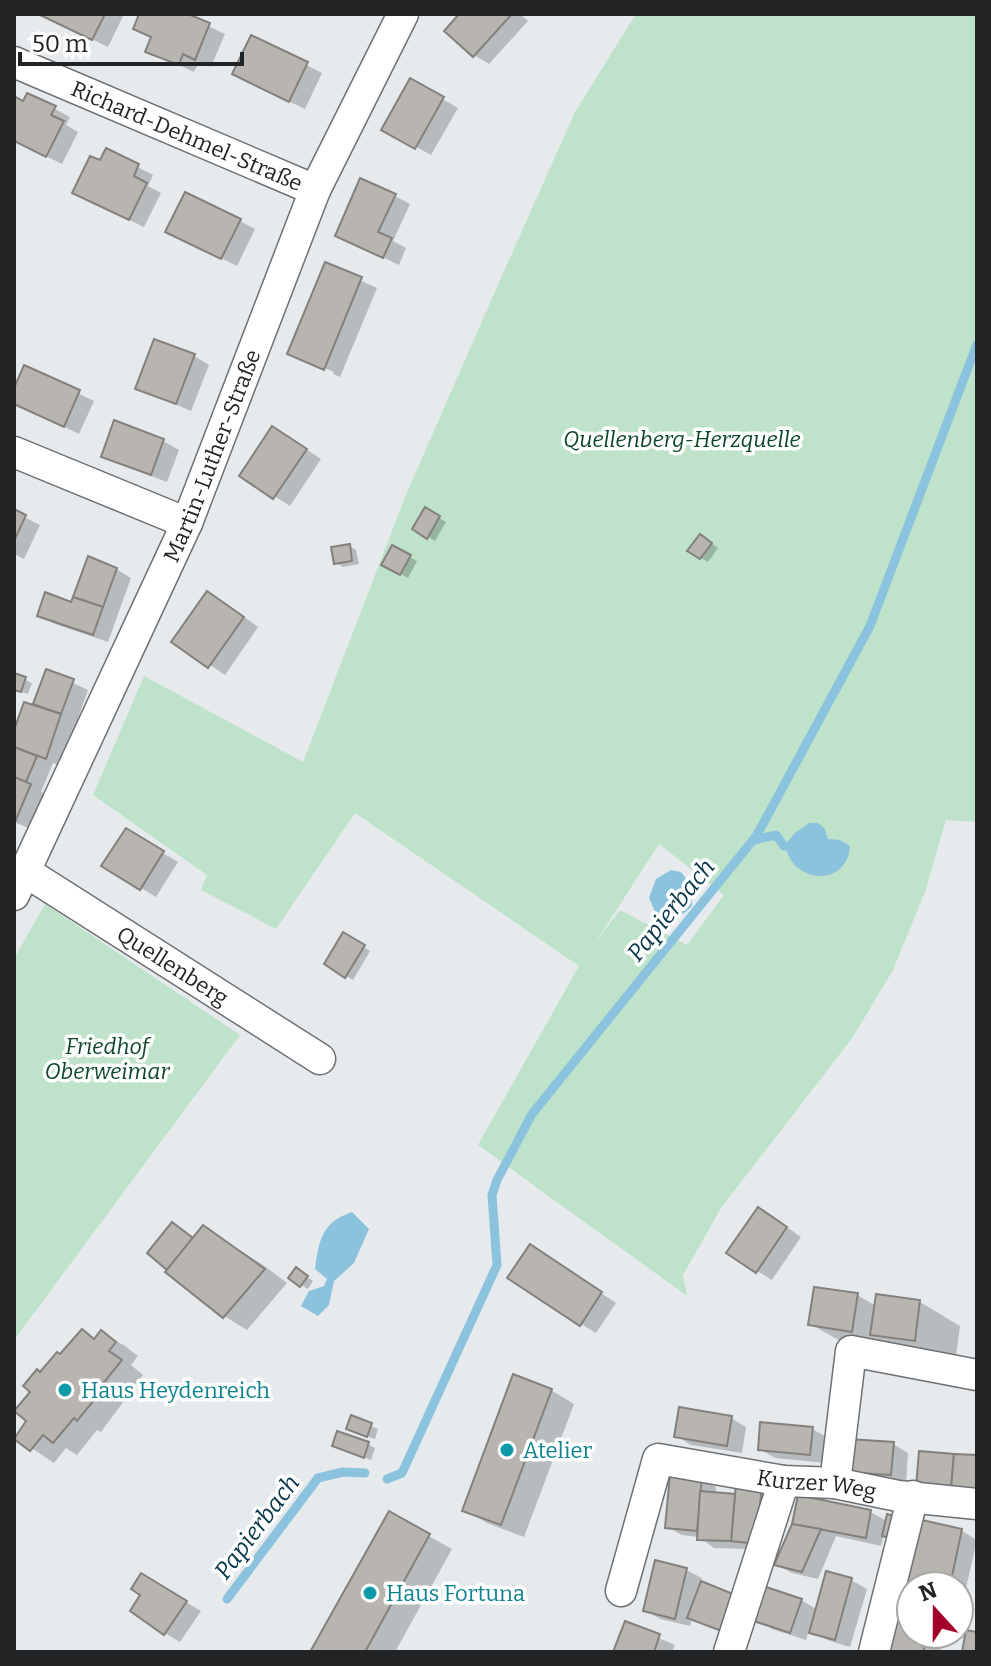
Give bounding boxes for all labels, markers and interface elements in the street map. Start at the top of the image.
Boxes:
scale bar [20,16,242,66]
text: 50 m [32,30,88,58]
street label: Richard-Dehmel-Straße [67,75,306,197]
street label: Martin-Luther-Straße [158,346,266,567]
park label: Quellenberg-Herzquelle [563,426,801,453]
water label: Papierbach [621,853,721,967]
street label: Quellenberg [112,920,233,1011]
park label: Friedhof Oberweimar [45,1033,170,1085]
place label: Haus Heydenreich [81,1377,270,1404]
marker: Haus Heydenreich [56,1381,74,1399]
place label: Atelier [523,1437,593,1464]
marker: Atelier [498,1441,516,1459]
street label: Kurzer Weg [755,1464,879,1505]
water label: Papierbach [209,1469,305,1585]
north arrow [895,1570,975,1650]
text: N [915,1576,941,1607]
place label: Haus Fortuna [386,1580,525,1607]
marker: Haus Fortuna [361,1584,379,1602]

